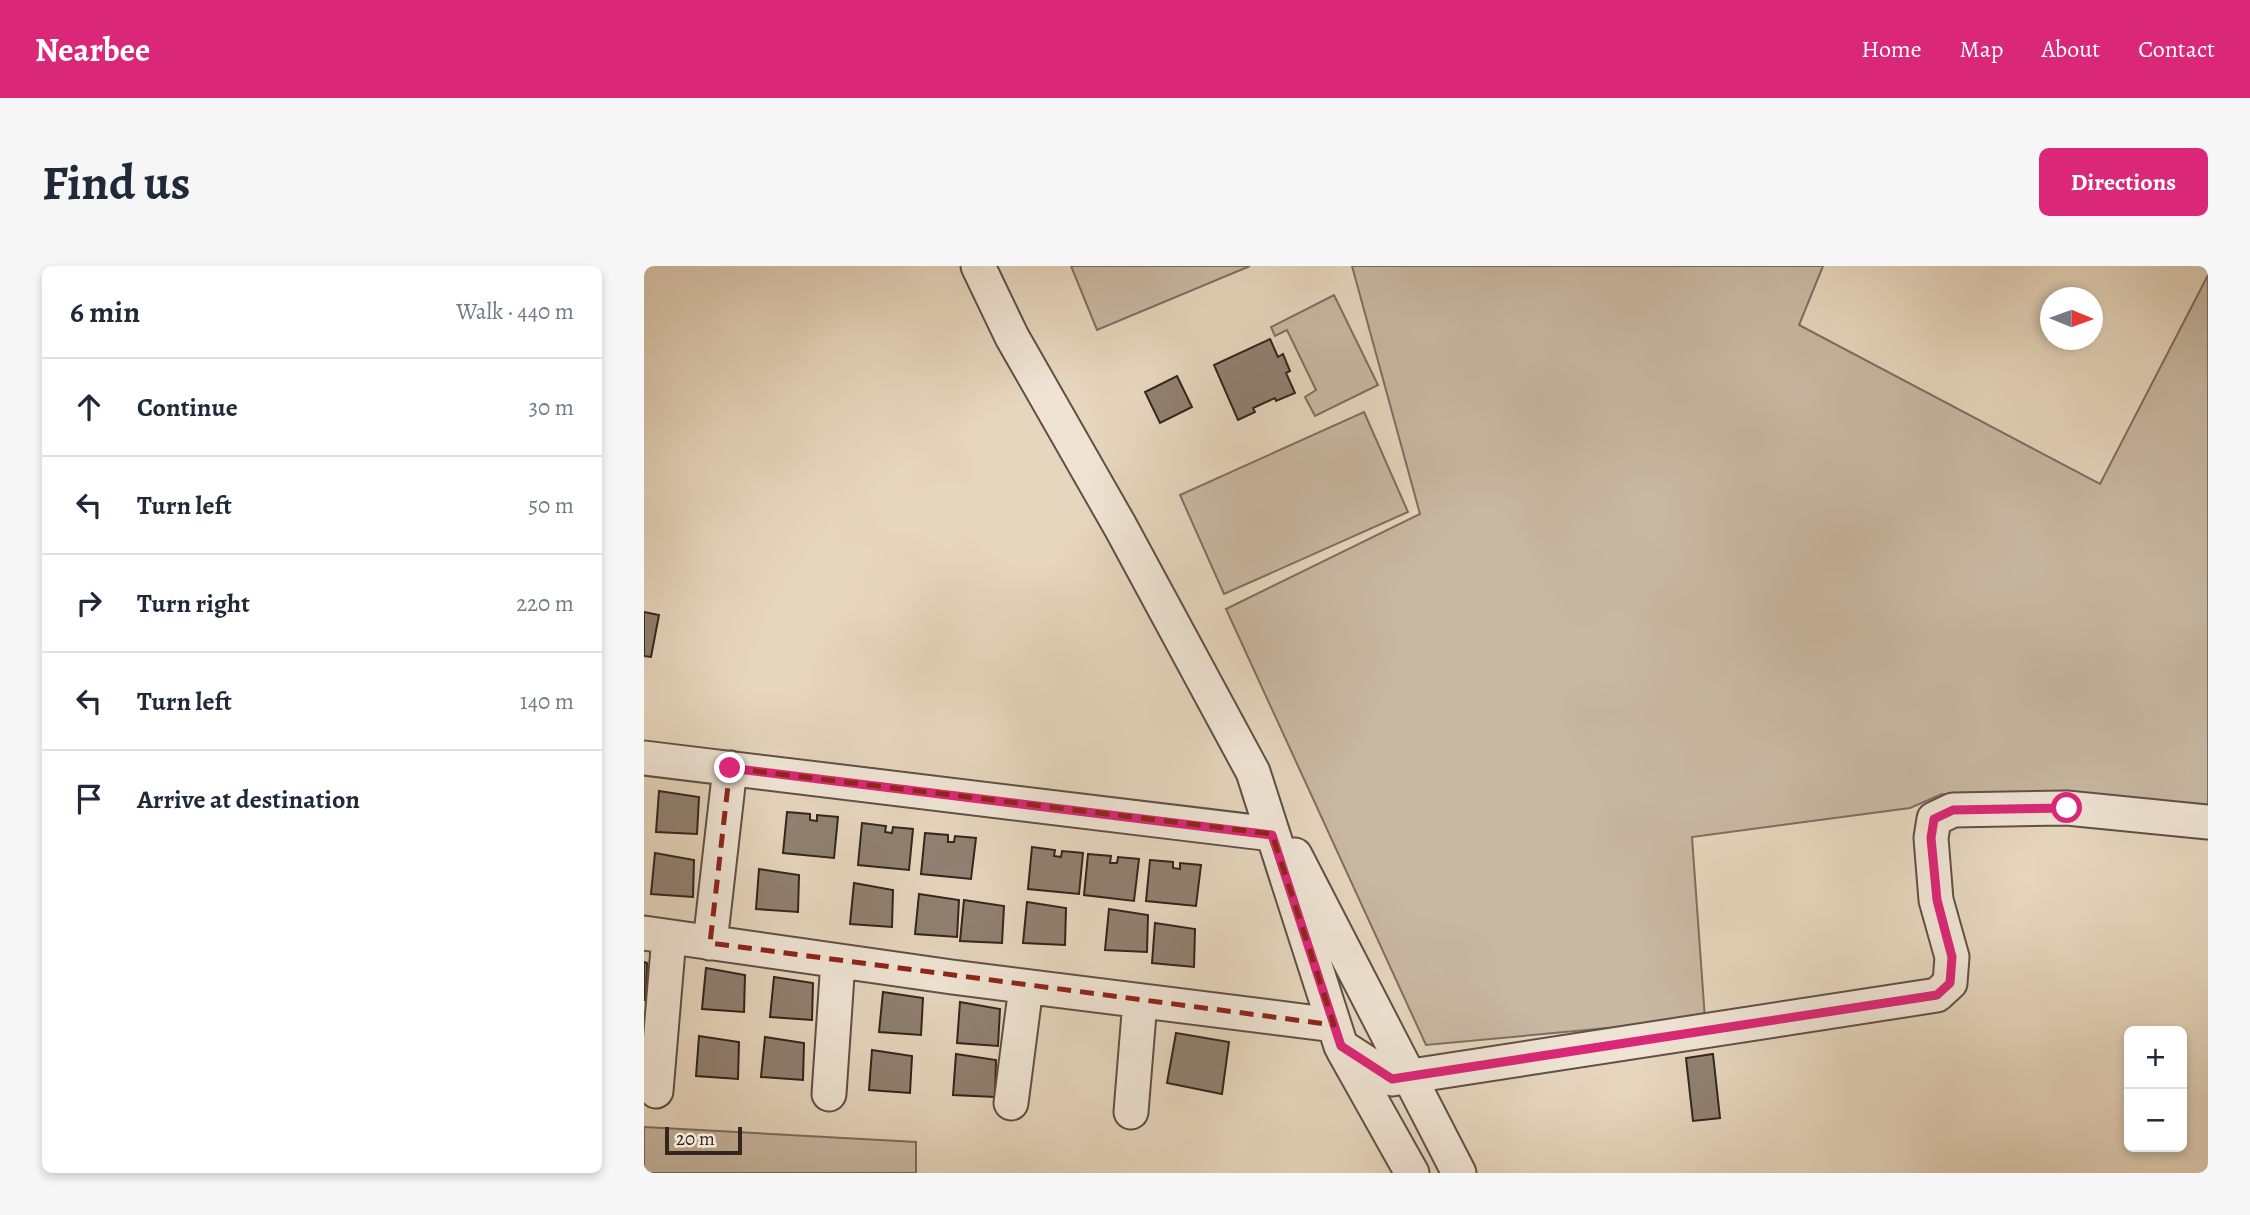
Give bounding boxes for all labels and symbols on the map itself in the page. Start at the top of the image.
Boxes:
north arrow [2040,287,2103,350]
route end [714,752,745,783]
route start [2051,792,2082,823]
scale bar [665,1124,742,1156]

